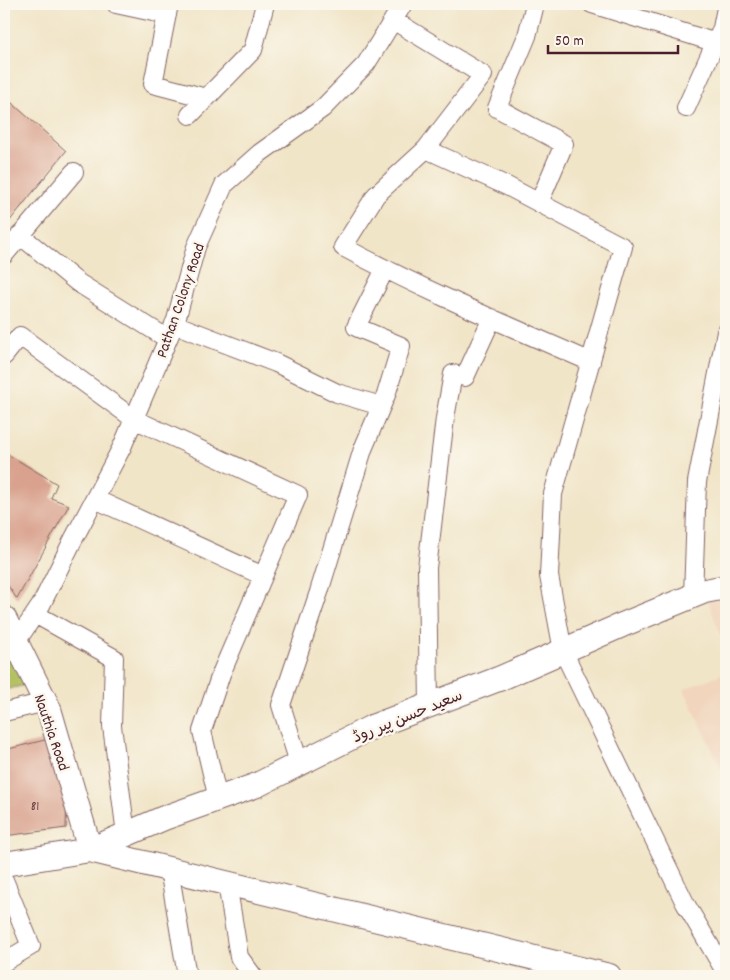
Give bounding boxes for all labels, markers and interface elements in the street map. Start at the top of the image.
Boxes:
scale bar [548,22,678,54]
text: 50 m [555,31,584,53]
street label: Pathan Colony Road [151,240,212,361]
street label: سعید حسن پیر روڈ [349,685,466,750]
street label: Nauthia Road [27,691,74,774]
house number: 81 [31,797,39,817]

